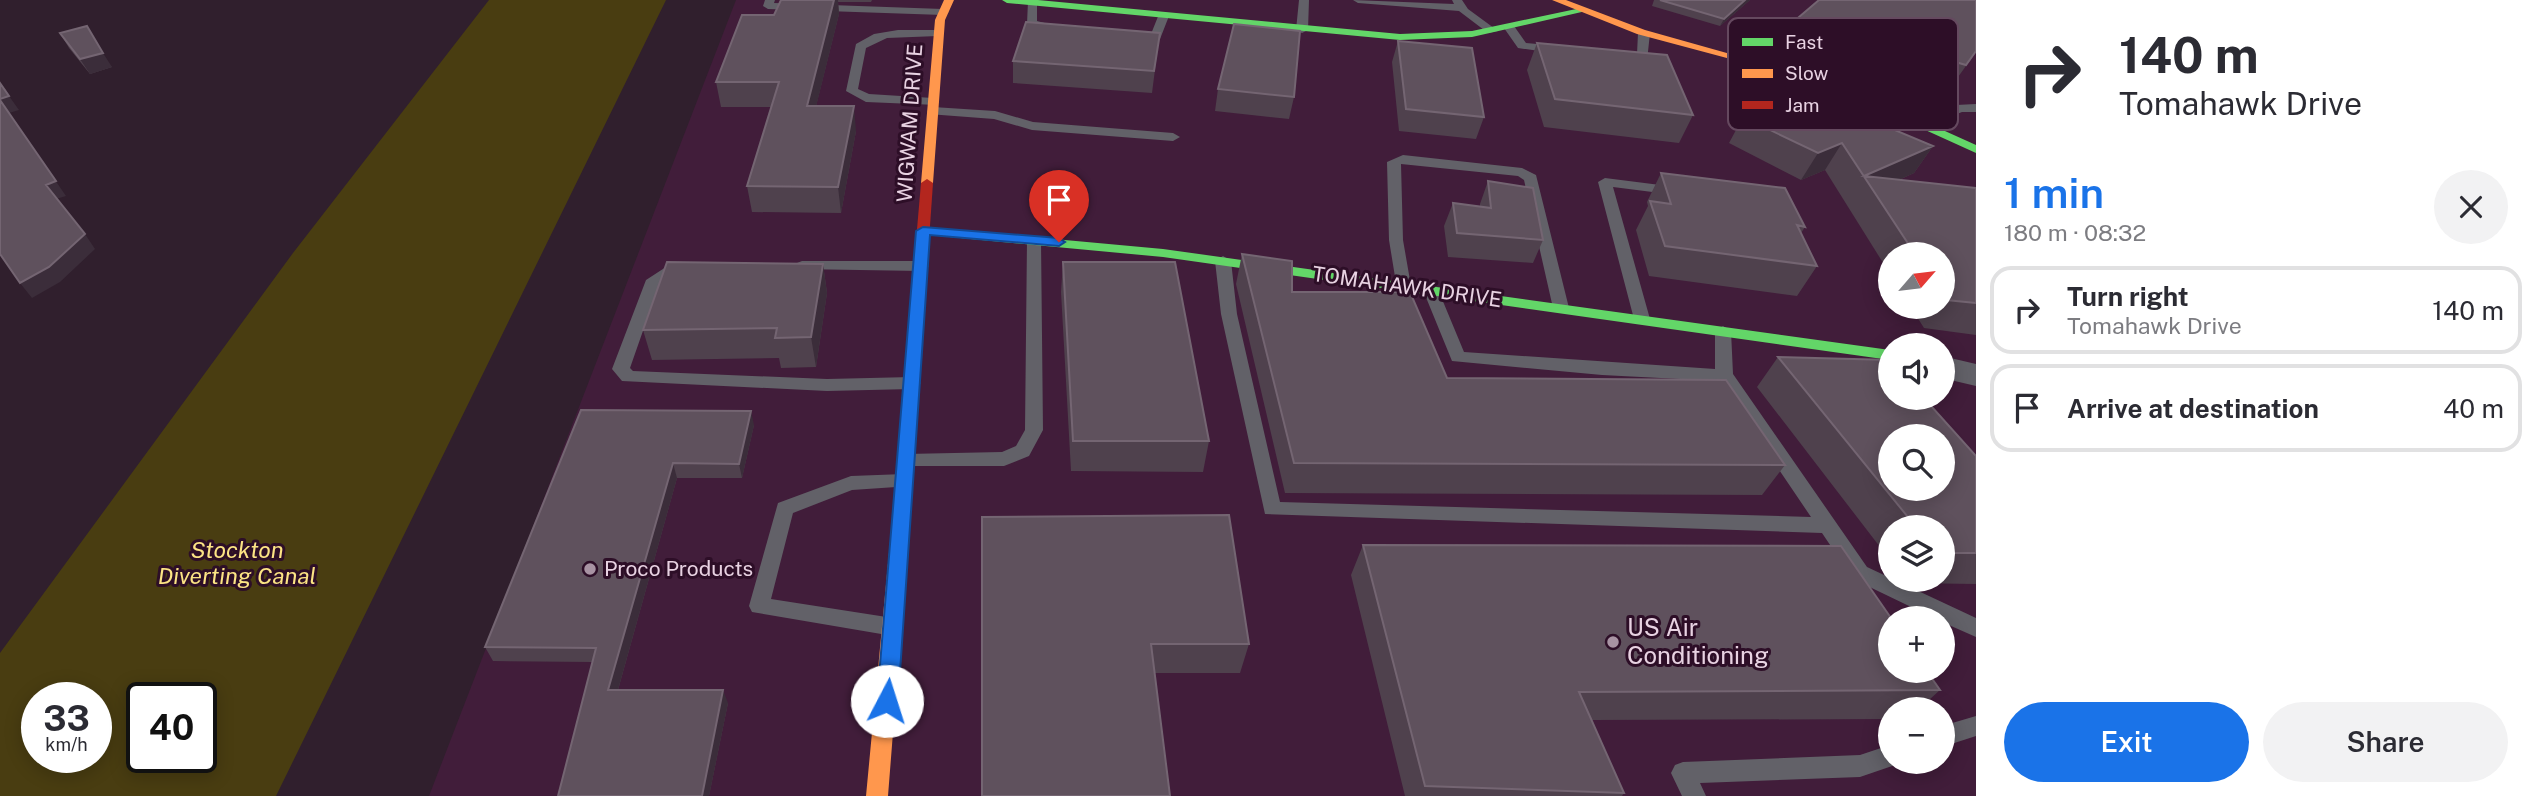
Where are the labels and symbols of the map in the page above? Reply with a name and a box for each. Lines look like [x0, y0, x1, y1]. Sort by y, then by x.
legend [1728, 18, 1958, 130]
text: Fast [1785, 31, 1823, 53]
street label: WIGWAM DRIVE [891, 43, 928, 203]
text: Slow [1785, 62, 1829, 84]
text: Jam [1785, 94, 1819, 116]
pin [1029, 170, 1089, 242]
north arrow [1878, 242, 1955, 318]
street label: TOMAHAWK DRIVE [1311, 261, 1503, 312]
water label: Stockton Diverting Canal [158, 536, 316, 589]
place label: Proco Products [604, 556, 753, 581]
marker: Proco Products [582, 561, 598, 577]
place label: US Air Conditioning [1627, 613, 1769, 669]
marker: US Air Conditioning [1605, 634, 1621, 650]
position arrow [850, 664, 924, 738]
speed limit sign: 40 [126, 682, 217, 773]

